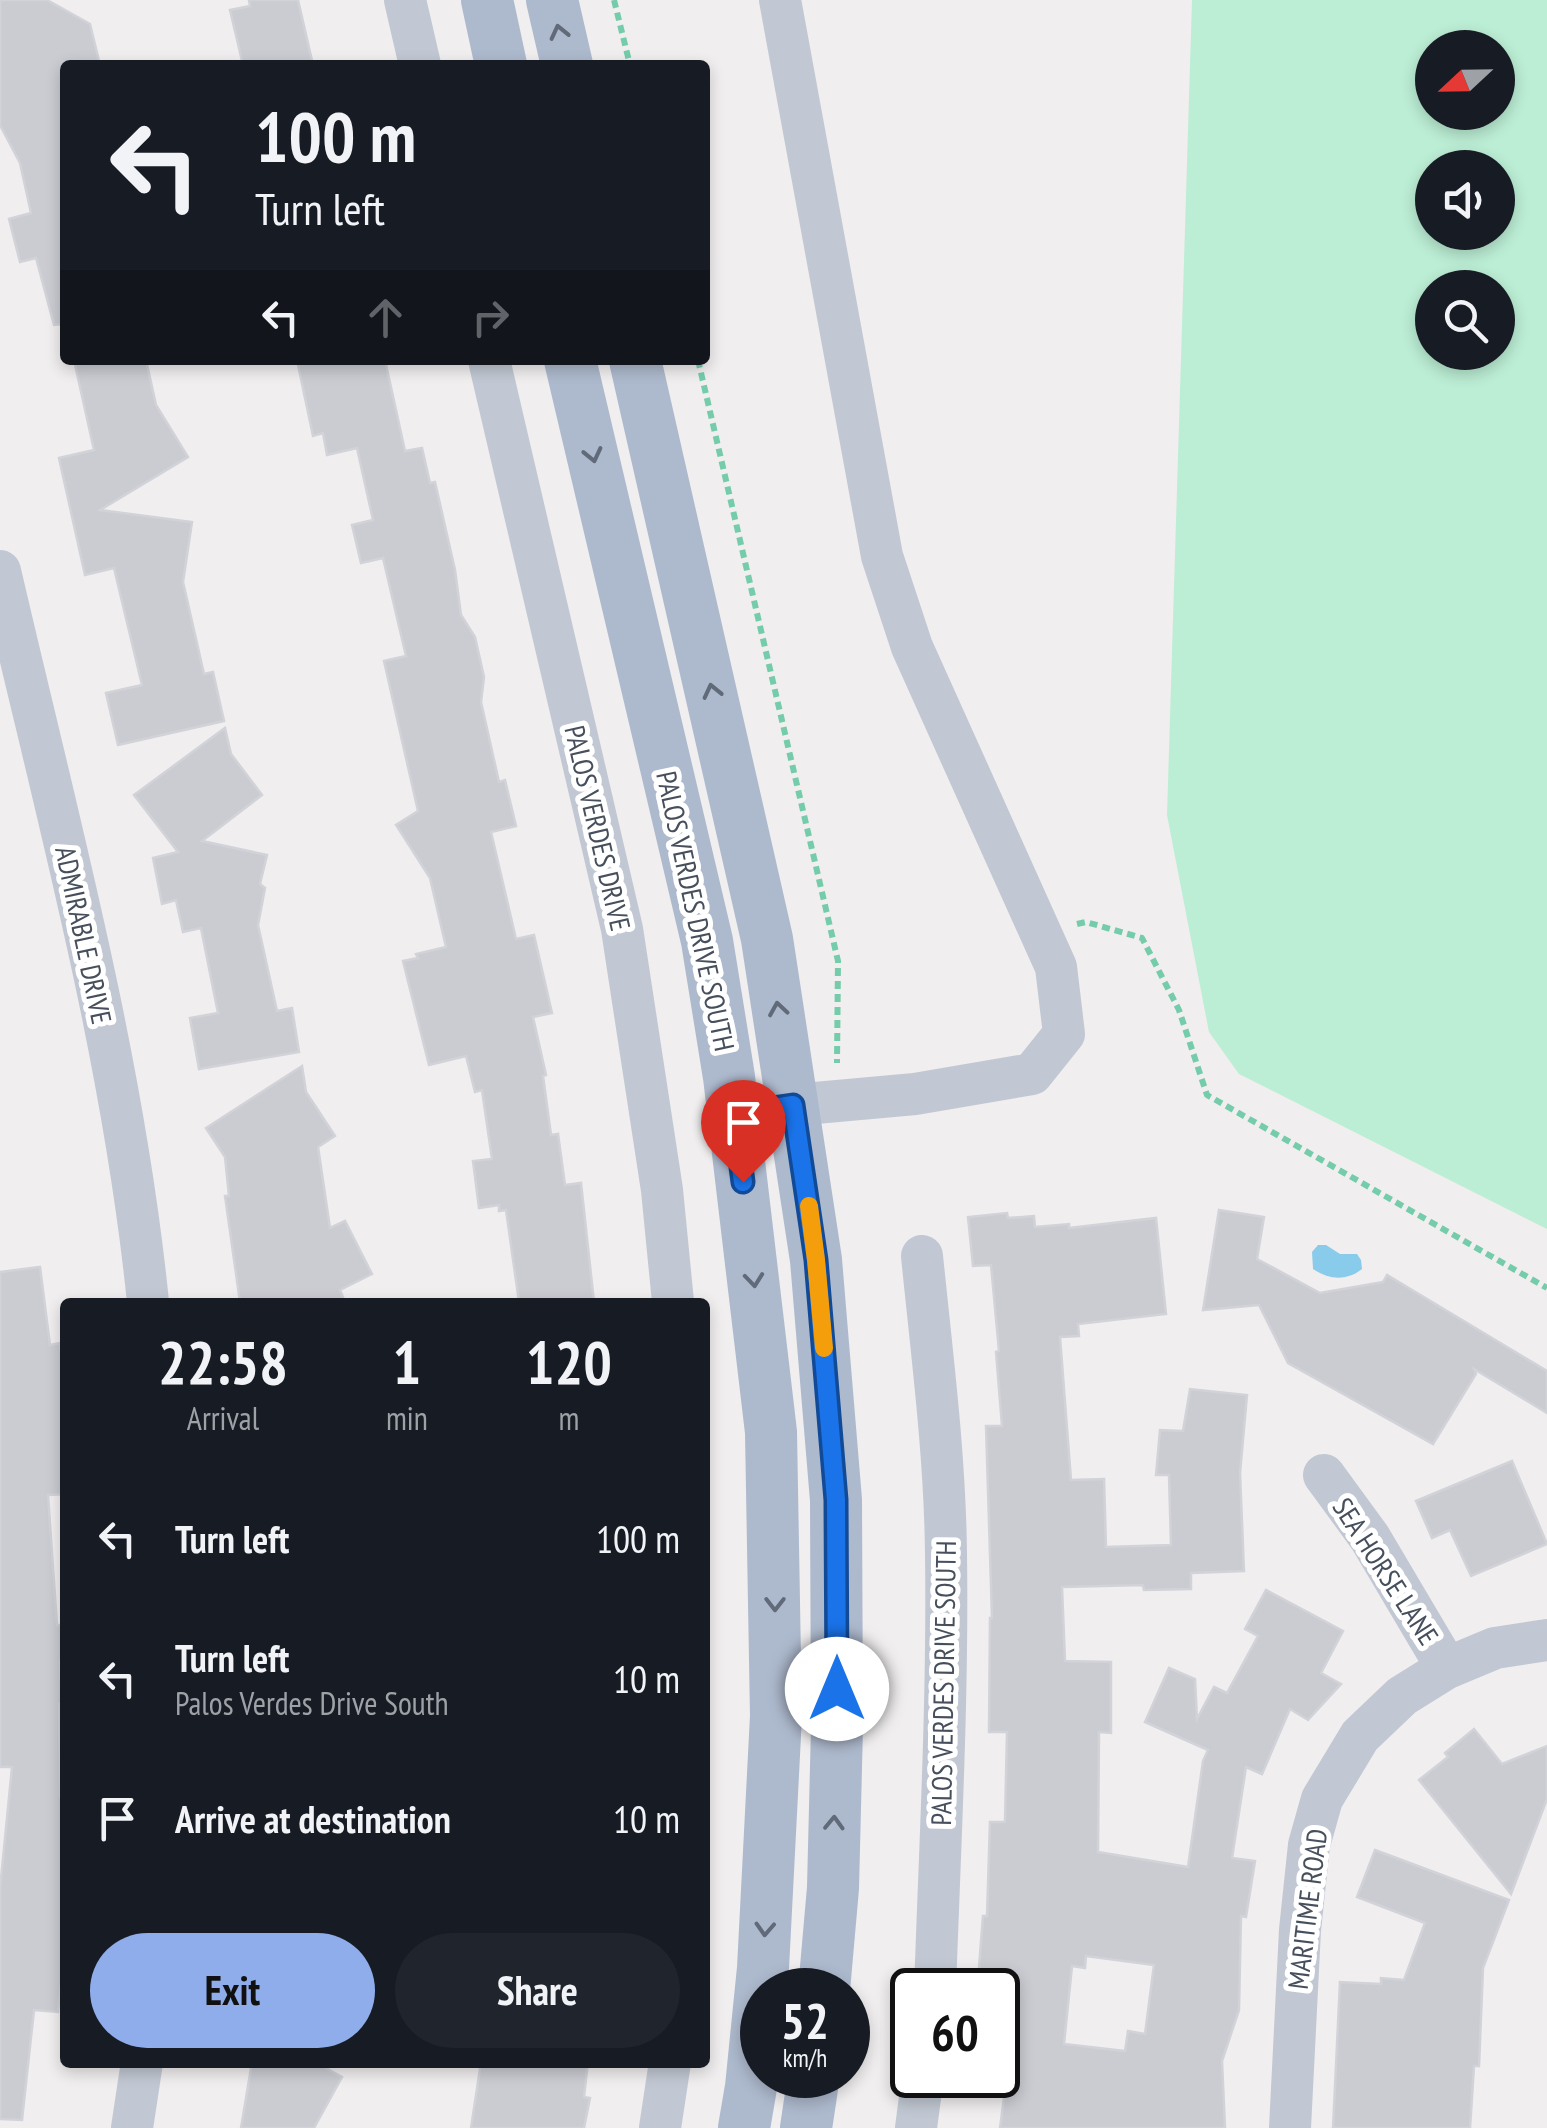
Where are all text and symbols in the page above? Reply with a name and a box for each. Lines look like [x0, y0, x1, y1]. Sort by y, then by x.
one-way arrow [550, 24, 571, 41]
north arrow [1415, 30, 1515, 130]
map controls [1415, 30, 1515, 370]
text: 100 m [255, 91, 416, 181]
icon: left [90, 100, 220, 230]
button: sound [1415, 150, 1515, 250]
text: Turn left [255, 179, 385, 237]
button: search [1415, 270, 1515, 370]
icon: left [253, 290, 308, 345]
icon: ahead [358, 290, 413, 345]
icon: right [463, 290, 518, 345]
one-way arrow [581, 446, 602, 463]
one-way arrow [703, 683, 724, 700]
street label: PALOS VERDES DRIVE [556, 722, 640, 934]
street label: PALOS VERDES DRIVE SOUTH [648, 768, 744, 1054]
street label: ADMIRABLE DRIVE [47, 843, 121, 1027]
one-way arrow [769, 1001, 790, 1017]
pin [701, 1080, 786, 1183]
icon: arrive [716, 1095, 771, 1150]
one-way arrow [743, 1273, 764, 1289]
text: 22:58 [158, 1323, 288, 1401]
text: 1 [393, 1323, 421, 1401]
text: 120 [526, 1323, 612, 1401]
text: Arrival [187, 1397, 259, 1439]
text: min [386, 1397, 428, 1439]
text: m [558, 1397, 579, 1439]
street label: SEA HORSE LANE [1325, 1490, 1447, 1652]
icon: left [90, 1511, 145, 1566]
text: Turn left [175, 1514, 289, 1563]
text: 100 m [596, 1514, 680, 1563]
street label: PALOS VERDES DRIVE SOUTH [922, 1540, 964, 1826]
one-way arrow [764, 1598, 786, 1613]
text: Turn left [175, 1633, 289, 1682]
position arrow [785, 1637, 889, 1741]
icon: left [90, 1651, 145, 1706]
text: 10 m [613, 1654, 680, 1703]
text: Palos Verdes Drive South [175, 1682, 449, 1724]
icon: arrive [90, 1791, 145, 1846]
text: Arrive at destination [175, 1794, 451, 1843]
text: 10 m [613, 1794, 680, 1843]
one-way arrow [824, 1814, 845, 1830]
street label: MARITIME ROAD [1279, 1827, 1335, 1991]
one-way arrow [755, 1922, 776, 1938]
button: Exit [90, 1933, 375, 2048]
button: Share [395, 1933, 680, 2048]
speed limit sign: 60 [890, 1968, 1020, 2098]
text: 52 [781, 1988, 829, 2053]
text: km/h [783, 2042, 827, 2074]

